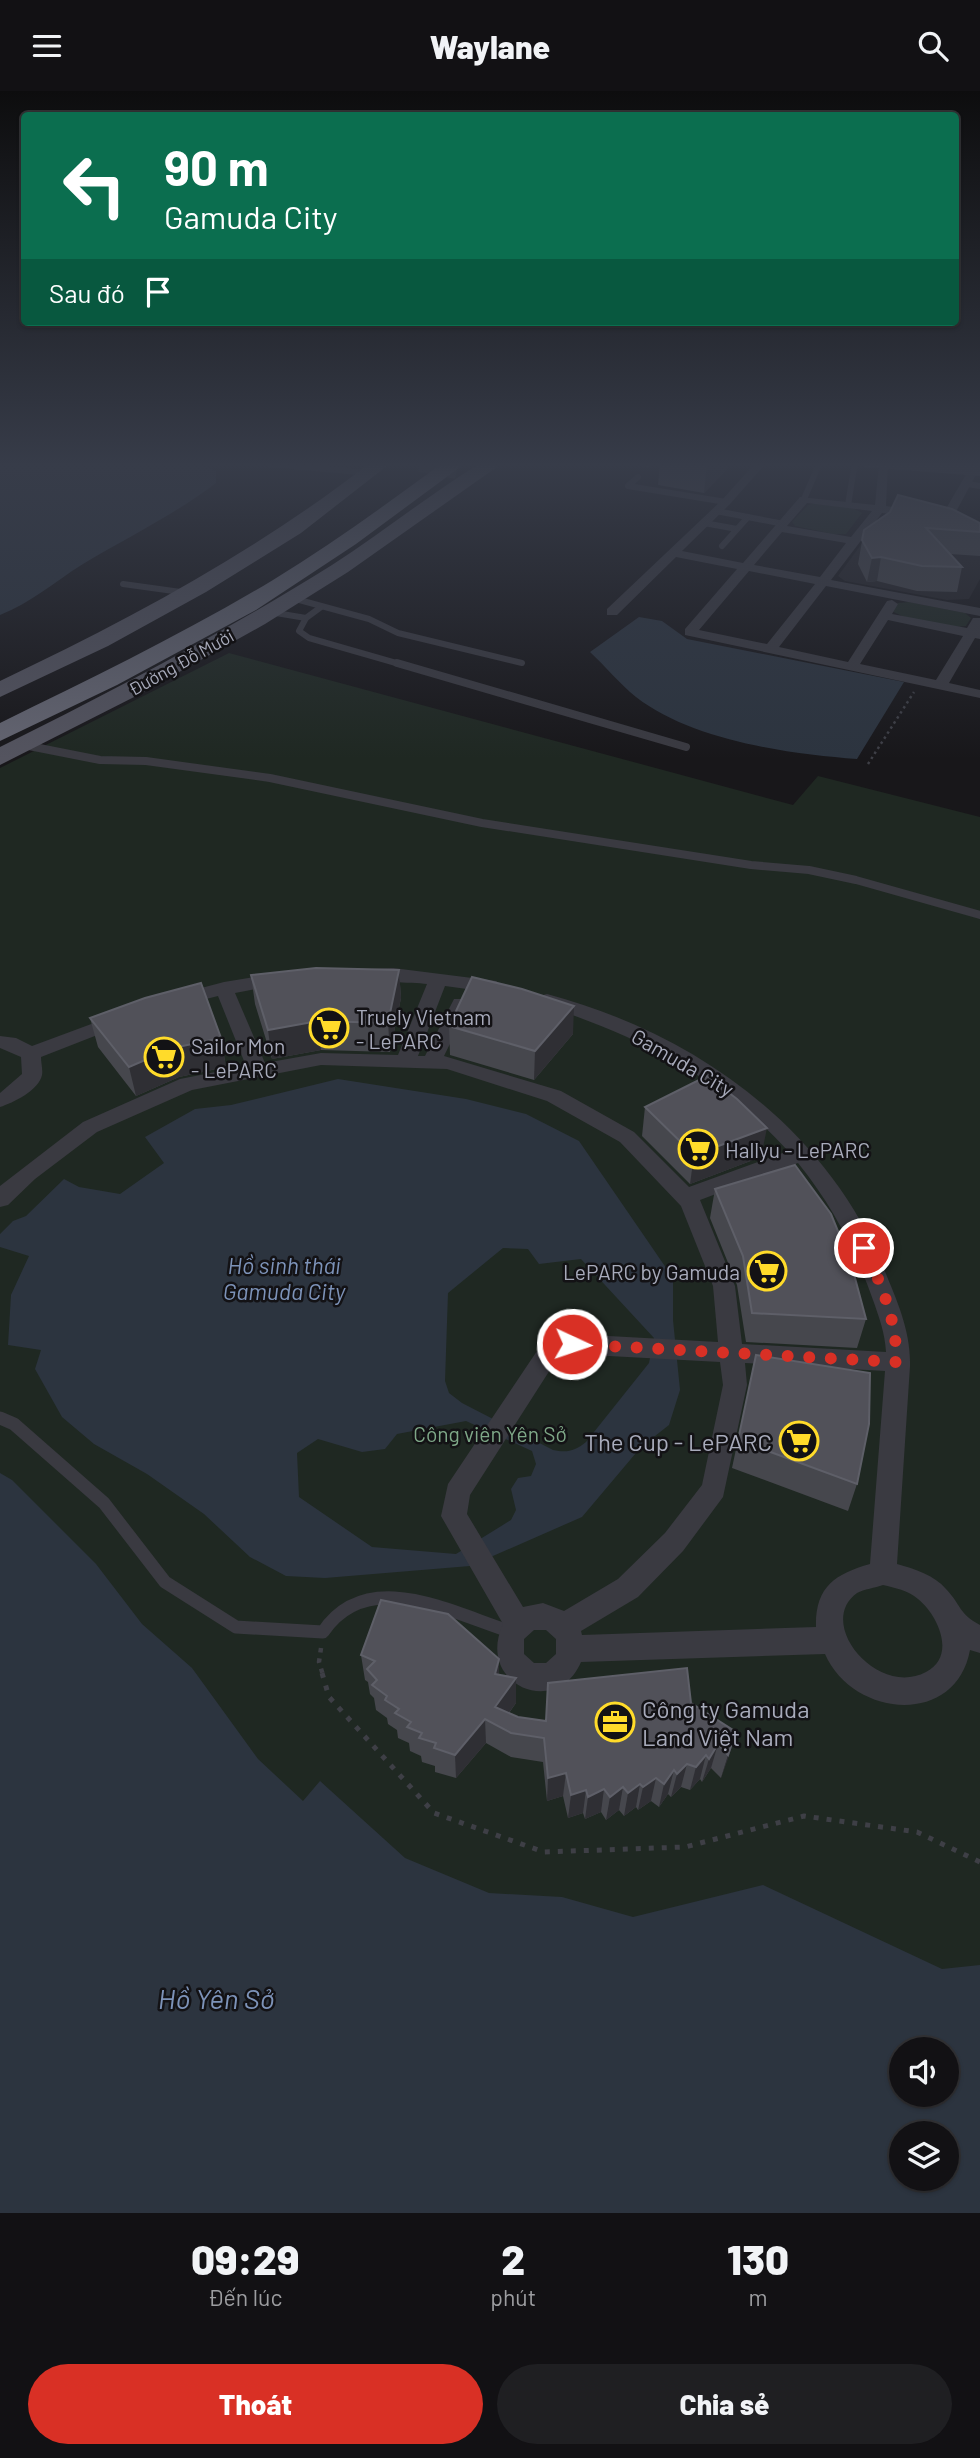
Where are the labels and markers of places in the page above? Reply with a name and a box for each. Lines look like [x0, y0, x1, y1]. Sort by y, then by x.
place label: Truely Vietnam - LePARC [356, 1004, 491, 1053]
supermarket icon: Truely Vietnam - LePARC [308, 1007, 350, 1049]
place label: Sailor Mon - LePARC [191, 1033, 285, 1082]
supermarket icon: Sailor Mon - LePARC [143, 1036, 185, 1078]
supermarket icon: Hallyu - LePARC [677, 1128, 719, 1170]
place label: Hallyu - LePARC [725, 1137, 870, 1162]
pin [834, 1218, 894, 1278]
supermarket icon: LePARC by Gamuda [746, 1250, 788, 1292]
place label: LePARC by Gamuda [563, 1259, 740, 1284]
supermarket icon: The Cup - LePARC [778, 1420, 820, 1462]
place label: The Cup - LePARC [584, 1427, 772, 1456]
place label: Công ty Gamuda Land Việt Nam [642, 1694, 809, 1751]
office icon: Công ty Gamuda Land Việt Nam [594, 1701, 636, 1743]

